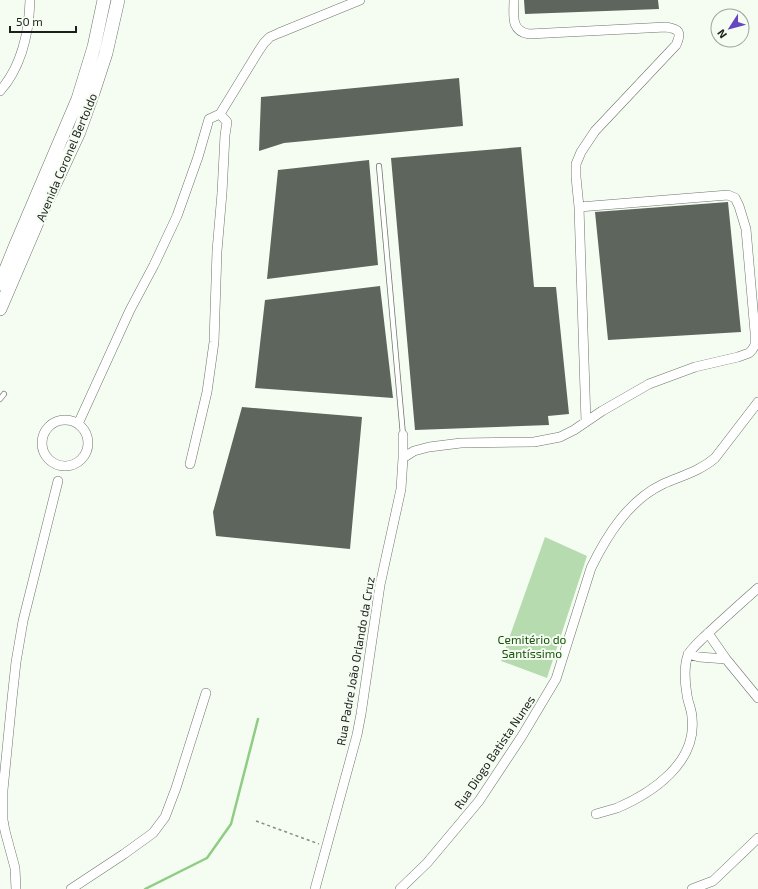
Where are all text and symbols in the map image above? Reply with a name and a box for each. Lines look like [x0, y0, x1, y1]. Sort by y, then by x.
scale bar [10, 8, 76, 34]
north arrow [710, 8, 750, 48]
text: 50 m [16, 14, 43, 28]
text: N [714, 27, 729, 41]
street label: Avenida Coronel Bertoldo [33, 91, 99, 223]
street label: Rua Padre João Orlando da Cruz [333, 575, 377, 747]
park label: Cemitério do Santíssimo [498, 632, 567, 660]
street label: Rua Diogo Batista Nunes [451, 693, 537, 811]

